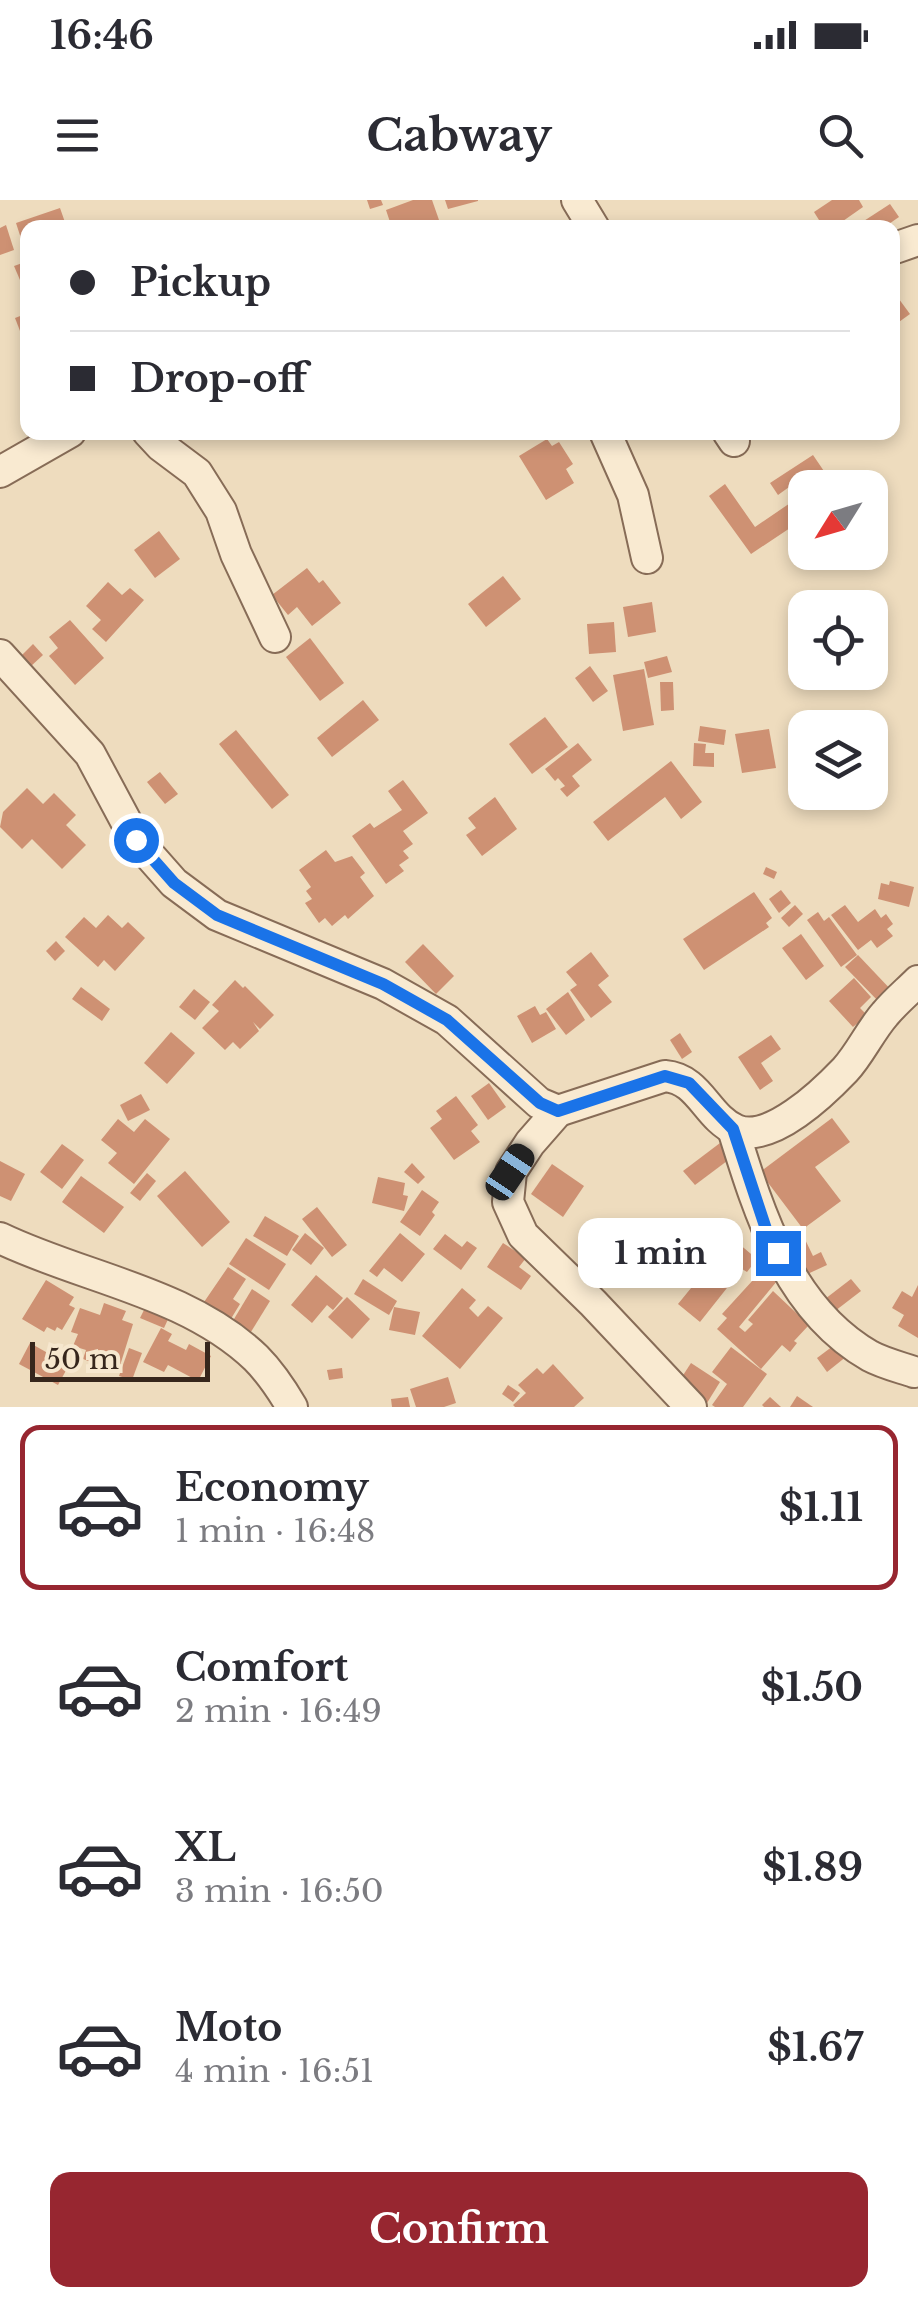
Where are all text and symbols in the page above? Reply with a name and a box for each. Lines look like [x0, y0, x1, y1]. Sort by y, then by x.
text: 16:46 [50, 12, 154, 59]
text: Cabway [366, 107, 552, 163]
icon: menu [50, 108, 105, 163]
icon: search [813, 108, 868, 163]
text: Pickup [130, 259, 271, 306]
text: Drop-off [130, 355, 307, 402]
north arrow [788, 470, 888, 570]
map controls [788, 470, 888, 810]
button: locate [788, 590, 888, 690]
button: layers [788, 710, 888, 810]
route start [114, 818, 159, 863]
car [481, 1139, 539, 1205]
callout: 1 min [578, 1218, 743, 1288]
route end [756, 1231, 801, 1276]
text: 1 min [614, 1233, 707, 1273]
scale bar [30, 1337, 210, 1382]
text: 50 m [45, 1342, 119, 1377]
icon: car [55, 1463, 145, 1553]
text: Economy [175, 1464, 369, 1511]
text: $1.11 [779, 1484, 863, 1531]
text: 1 min · 16:48 [175, 1511, 375, 1551]
icon: car [55, 1643, 145, 1733]
text: Comfort [175, 1644, 348, 1691]
text: $1.50 [761, 1664, 863, 1711]
text: 2 min · 16:49 [175, 1691, 382, 1731]
icon: car [55, 1823, 145, 1913]
text: XL [175, 1824, 236, 1871]
text: $1.89 [762, 1844, 863, 1891]
text: 3 min · 16:50 [175, 1871, 384, 1911]
icon: car [55, 2003, 145, 2093]
text: Moto [175, 2004, 282, 2051]
text: $1.67 [767, 2024, 863, 2071]
text: 4 min · 16:51 [175, 2051, 374, 2091]
button: Confirm [50, 2172, 868, 2287]

